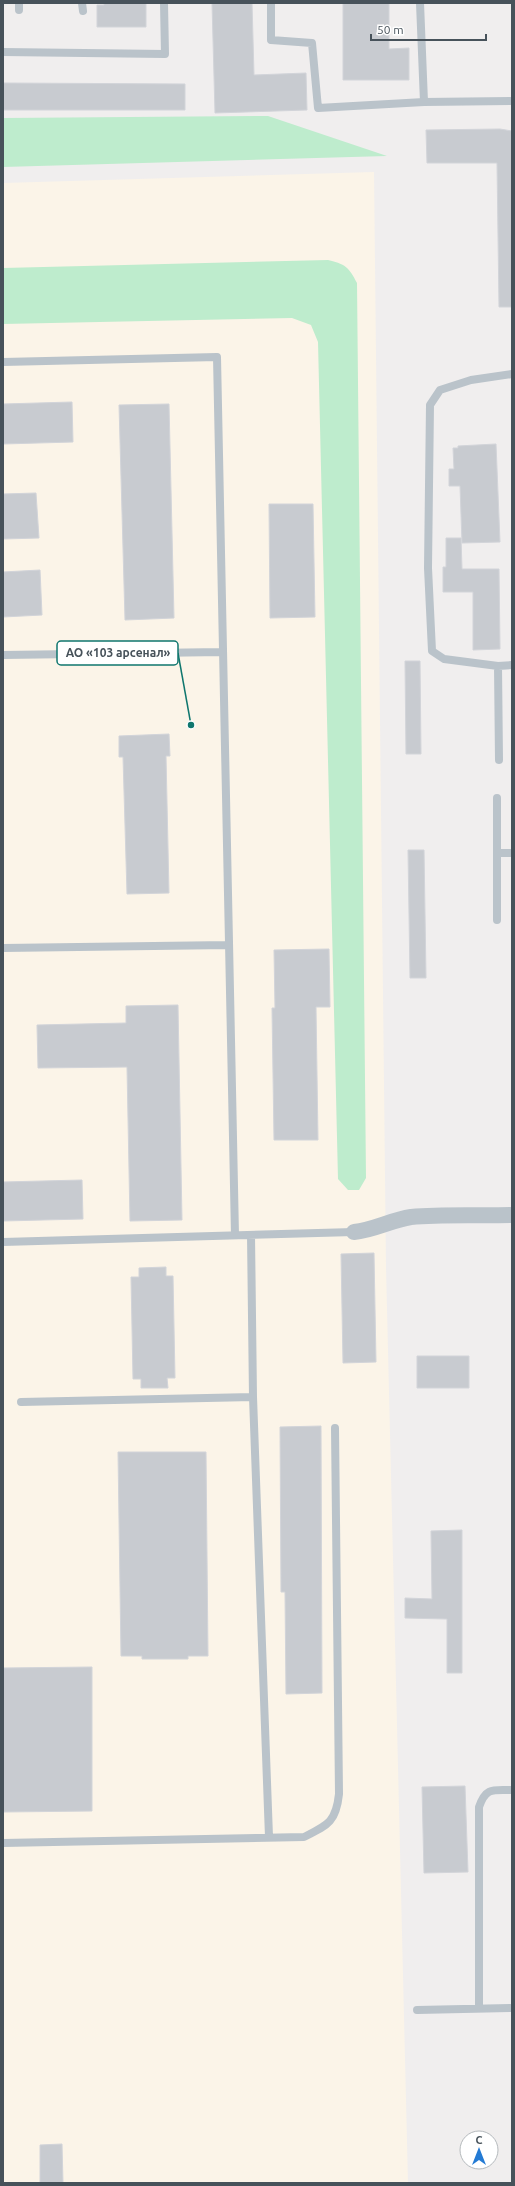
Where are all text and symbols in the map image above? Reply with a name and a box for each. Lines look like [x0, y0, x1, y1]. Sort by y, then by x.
scale bar [371, 16, 486, 42]
text: 50 m [377, 23, 404, 36]
callout: АО «103 арсенал» [57, 641, 178, 665]
text: АО «103 арсенал» [66, 646, 171, 659]
north arrow [459, 2130, 499, 2170]
text: С [475, 2134, 483, 2146]

